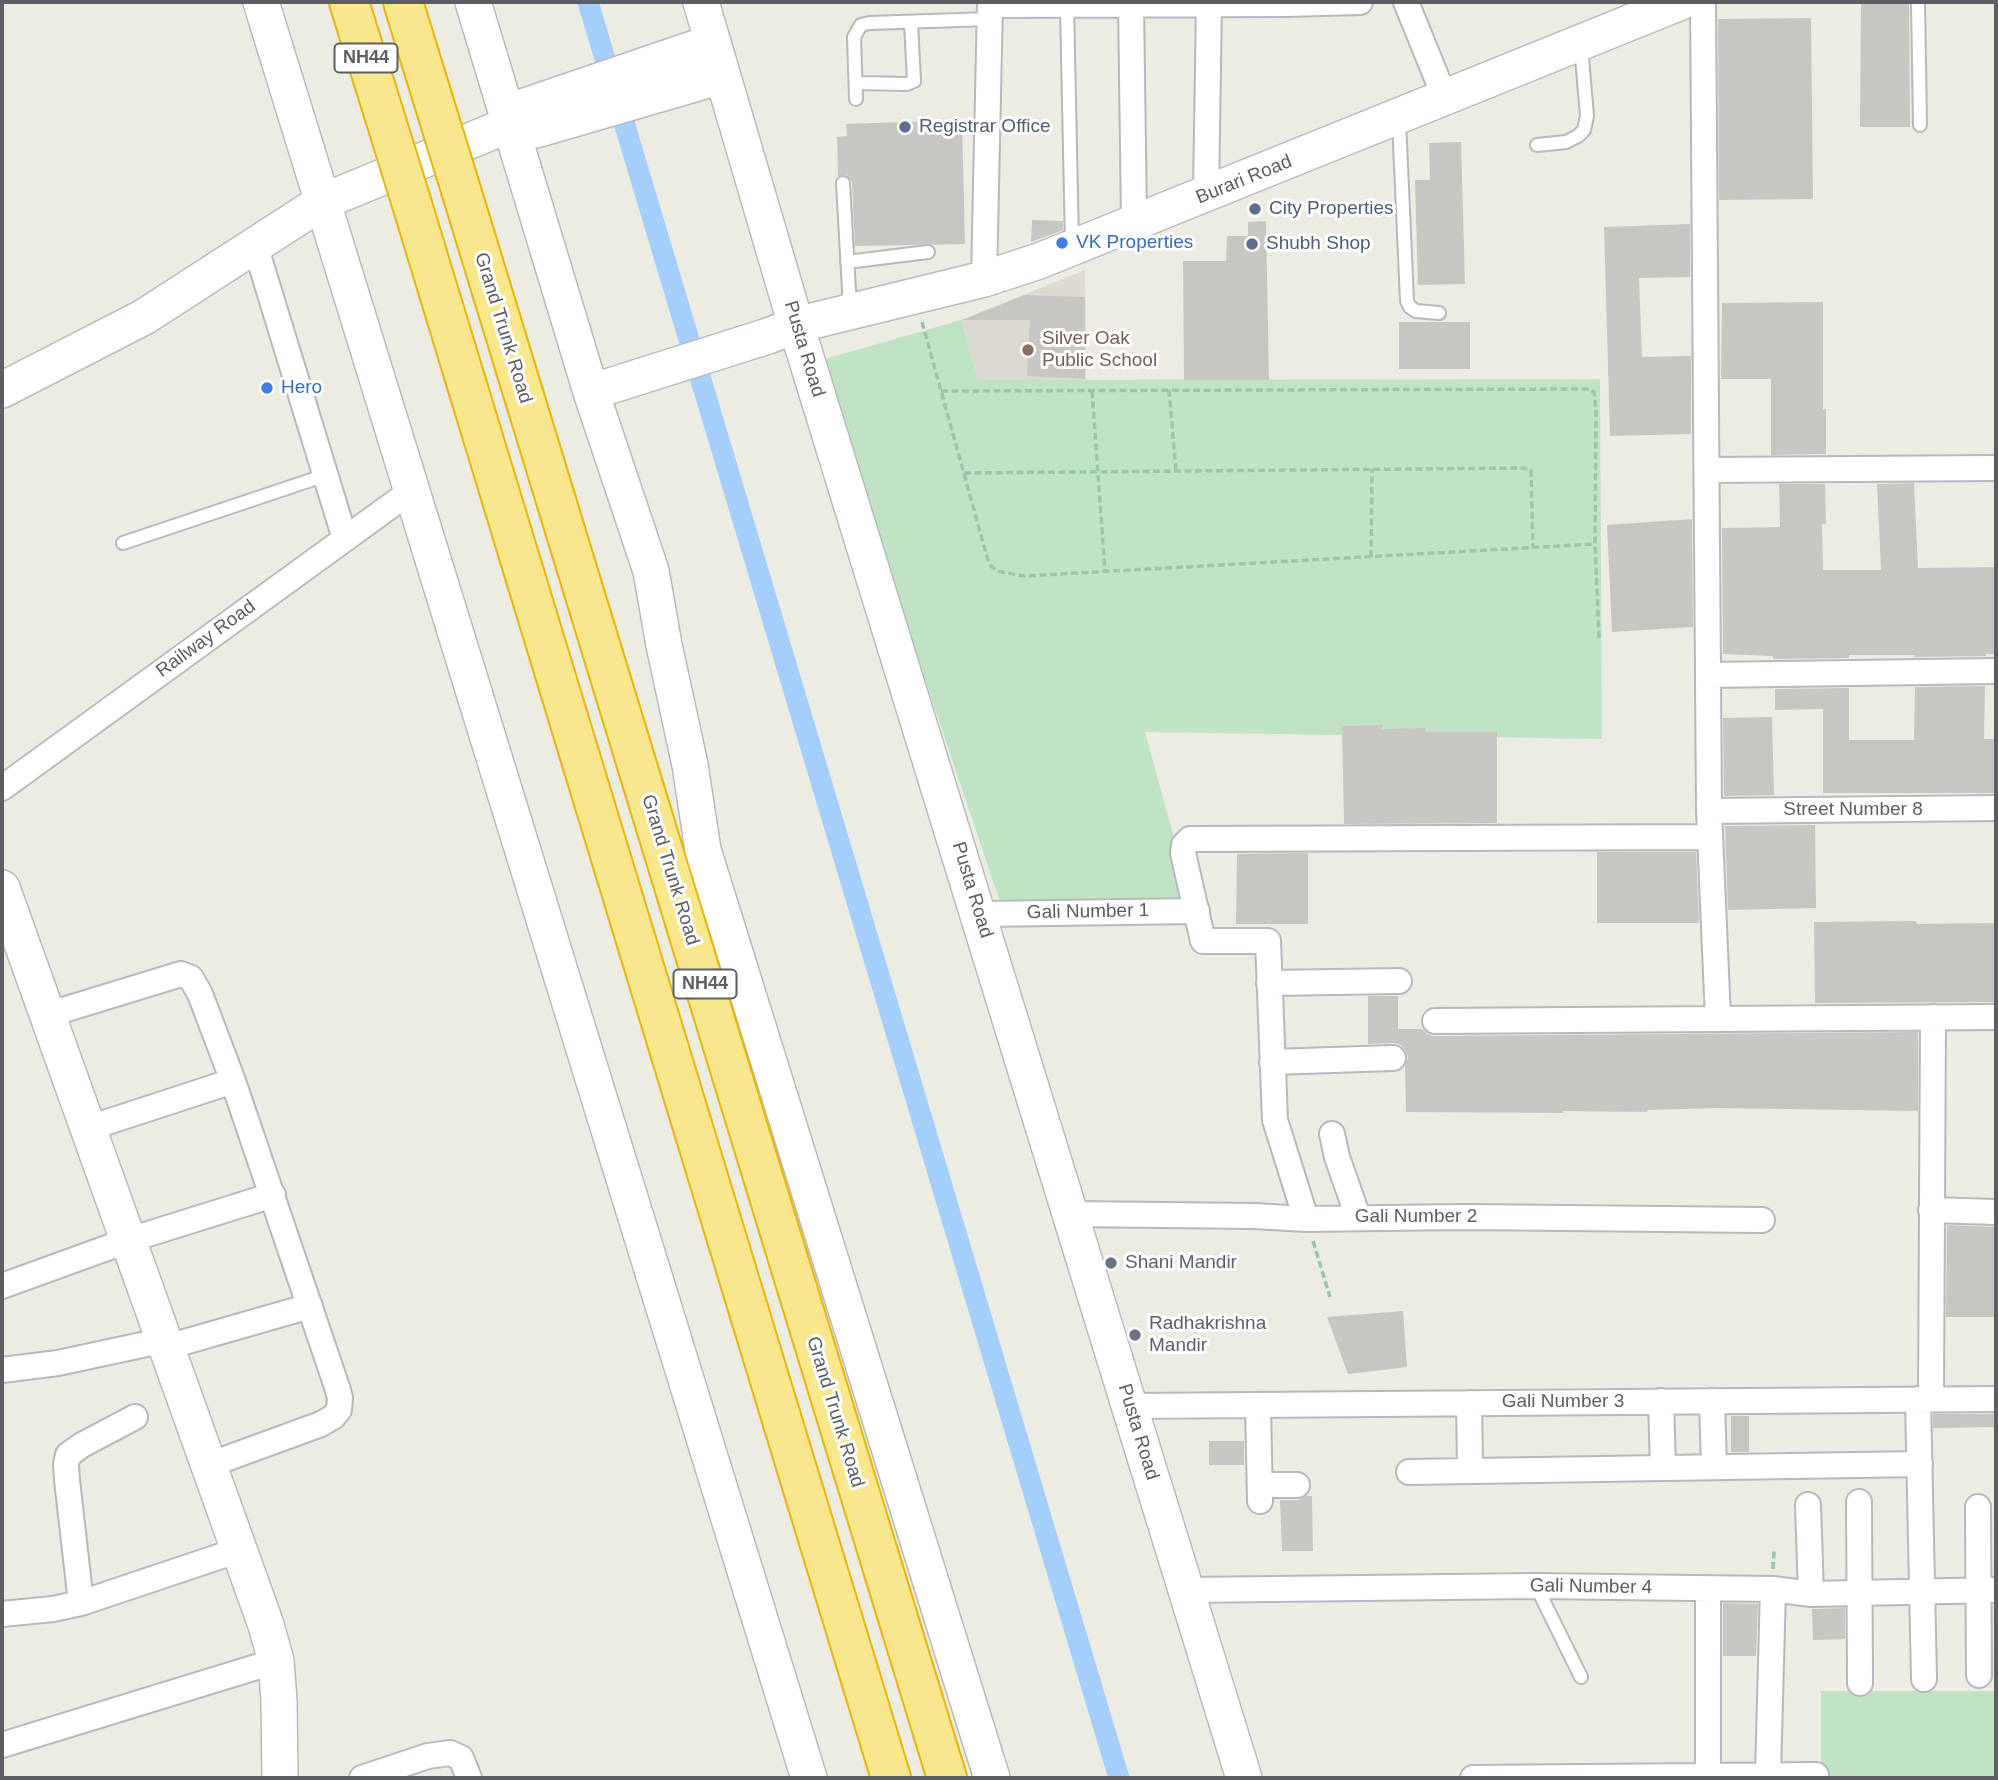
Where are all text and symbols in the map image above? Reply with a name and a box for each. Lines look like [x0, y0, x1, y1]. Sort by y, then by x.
road number: NH44 [334, 44, 398, 72]
place label: Registrar Office [919, 116, 1051, 138]
marker: Registrar Office [897, 119, 913, 135]
street label: Burari Road [1193, 150, 1295, 210]
place label: City Properties [1269, 198, 1394, 220]
marker: City Properties [1247, 201, 1263, 217]
place label: VK Properties [1076, 232, 1193, 254]
place label: Shubh Shop [1266, 233, 1371, 255]
marker: VK Properties [1054, 235, 1070, 251]
marker: Shubh Shop [1244, 236, 1260, 252]
street label: Grand Trunk Road [469, 250, 537, 406]
street label: Pusta Road [779, 298, 829, 400]
place label: Silver Oak Public School [1042, 328, 1157, 372]
marker: Silver Oak Public School [1020, 342, 1036, 358]
place label: Hero [281, 377, 322, 399]
marker: Hero [259, 380, 275, 396]
street label: Railway Road [152, 595, 260, 683]
street label: Grand Trunk Road [636, 792, 704, 948]
street label: Street Number 8 [1783, 799, 1923, 821]
street label: Pusta Road [947, 839, 997, 941]
street label: Gali Number 1 [1027, 900, 1149, 924]
road number: NH44 [674, 970, 736, 999]
street label: Gali Number 2 [1355, 1206, 1477, 1228]
place label: Shani Mandir [1125, 1252, 1237, 1274]
marker: Shani Mandir [1103, 1255, 1119, 1271]
place label: Radhakrishna Mandir [1149, 1313, 1266, 1357]
marker: Radhakrishna Mandir [1127, 1327, 1143, 1343]
street label: Grand Trunk Road [801, 1334, 869, 1490]
street label: Pusta Road [1113, 1381, 1163, 1483]
street label: Gali Number 3 [1502, 1391, 1624, 1413]
street label: Gali Number 4 [1530, 1575, 1652, 1599]

